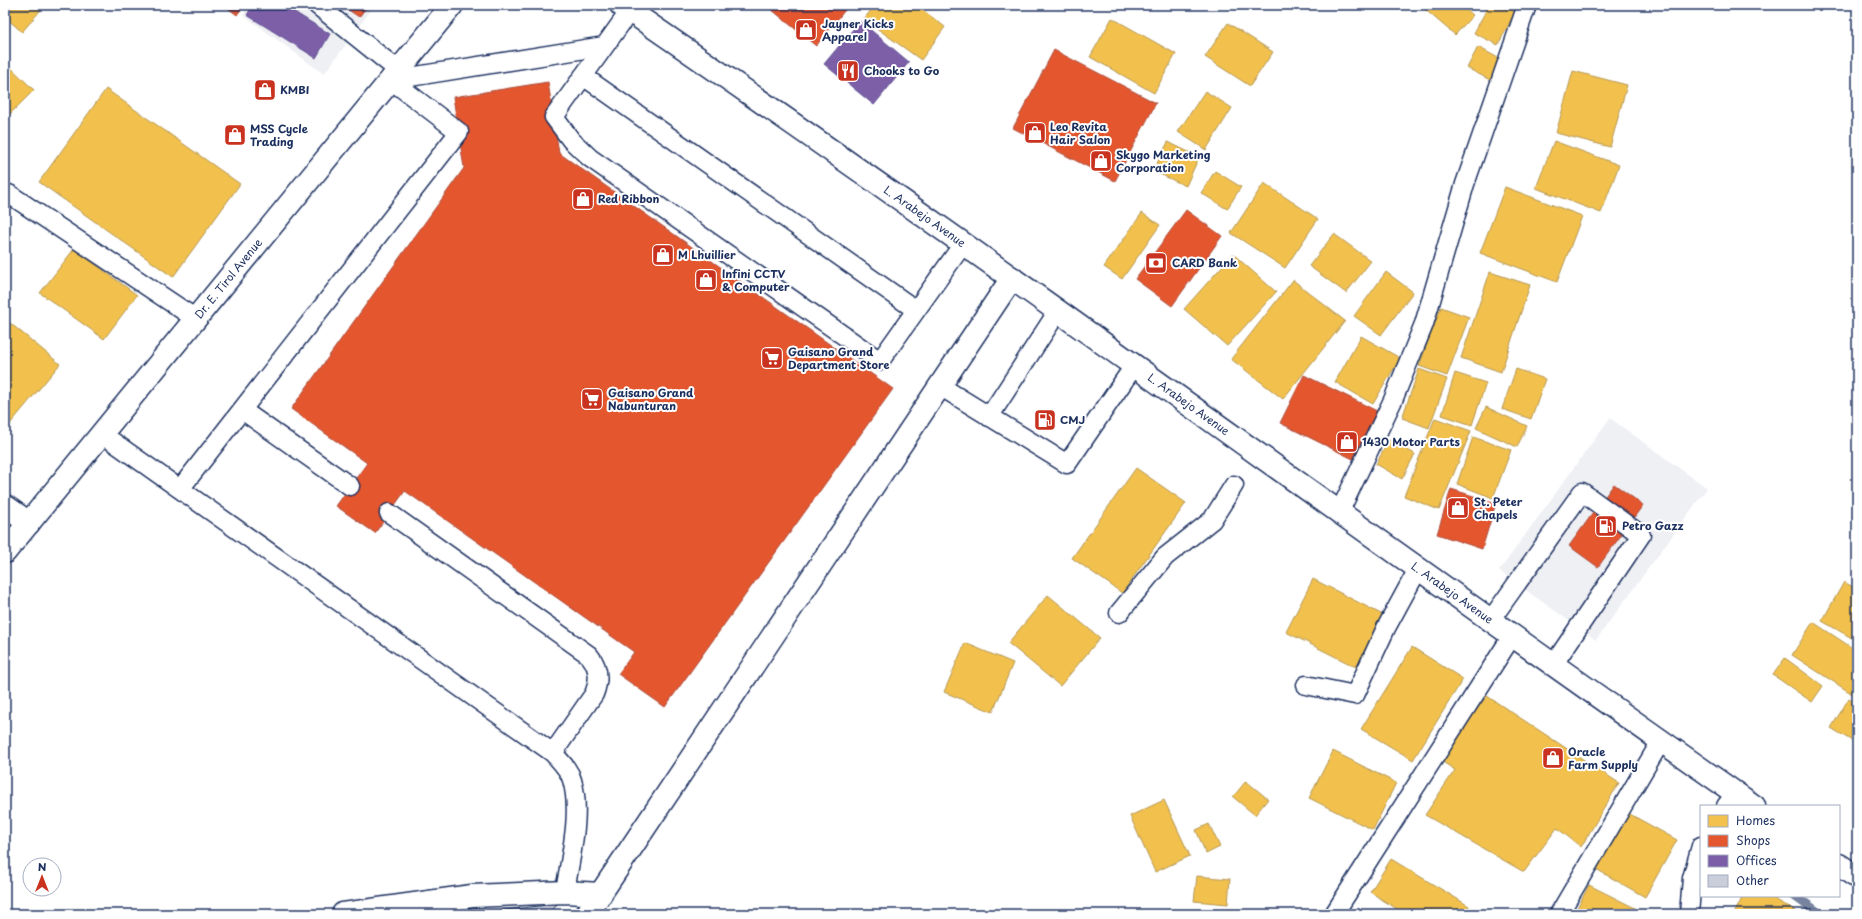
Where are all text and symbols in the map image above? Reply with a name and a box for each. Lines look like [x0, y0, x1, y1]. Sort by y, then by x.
place label: Jayner Kicks Apparel [822, 15, 894, 45]
shop icon: Jayner Kicks Apparel [793, 17, 819, 43]
restaurant icon: Chooks to Go [835, 58, 861, 84]
place label: Chooks to Go [864, 62, 940, 79]
shop icon: KMBI [252, 77, 278, 103]
place label: KMBI [280, 81, 309, 98]
place label: Leo Revita Hair Salon [1050, 118, 1111, 148]
place label: MSS Cycle Trading [250, 120, 309, 150]
shop icon: Leo Revita Hair Salon [1022, 120, 1048, 146]
shop icon: MSS Cycle Trading [222, 122, 248, 148]
place label: Skygo Marketing Corporation [1116, 146, 1211, 176]
shop icon: Skygo Marketing Corporation [1088, 148, 1114, 174]
street label: L. Arabejo Avenue [880, 181, 969, 251]
shop icon: Red Ribbon [570, 186, 596, 212]
place label: Red Ribbon [598, 190, 660, 207]
street label: Dr. E. Tirol Avenue [190, 235, 266, 322]
shop icon: M Lhuillier [650, 242, 676, 268]
place label: M Lhuillier [678, 246, 736, 263]
bank icon: CARD Bank [1143, 250, 1169, 276]
place label: CARD Bank [1172, 254, 1238, 271]
place label: Infini CCTV & Computer [722, 265, 790, 295]
shop icon: Infini CCTV & Computer [693, 267, 719, 293]
place label: Gaisano Grand Department Store [788, 343, 890, 373]
supermarket icon: Gaisano Grand Department Store [759, 345, 785, 371]
street label: L. Arabejo Avenue [1144, 369, 1233, 439]
place label: Gaisano Grand Nabunturan [608, 384, 694, 414]
supermarket icon: Gaisano Grand Nabunturan [579, 386, 605, 412]
fuel station icon: CMJ [1032, 407, 1058, 433]
place label: CMJ [1060, 411, 1085, 428]
shop icon: 1430 Motor Parts [1334, 429, 1360, 455]
place label: 1430 Motor Parts [1362, 433, 1461, 450]
place label: St. Peter Chapels [1474, 493, 1523, 523]
shop icon: St. Peter Chapels [1445, 495, 1471, 521]
fuel station icon: Petro Gazz [1593, 513, 1619, 539]
place label: Petro Gazz [1622, 517, 1684, 534]
street label: L. Arabejo Avenue [1408, 557, 1497, 628]
place label: Oracle Farm Supply [1568, 743, 1638, 773]
shop icon: Oracle Farm Supply [1540, 745, 1566, 771]
legend [1700, 805, 1840, 897]
text: Homes [1736, 811, 1775, 829]
text: Shops [1736, 831, 1771, 849]
text: Offices [1736, 851, 1777, 869]
north arrow [22, 857, 62, 897]
text: N [38, 858, 47, 875]
text: Other [1736, 871, 1769, 889]

